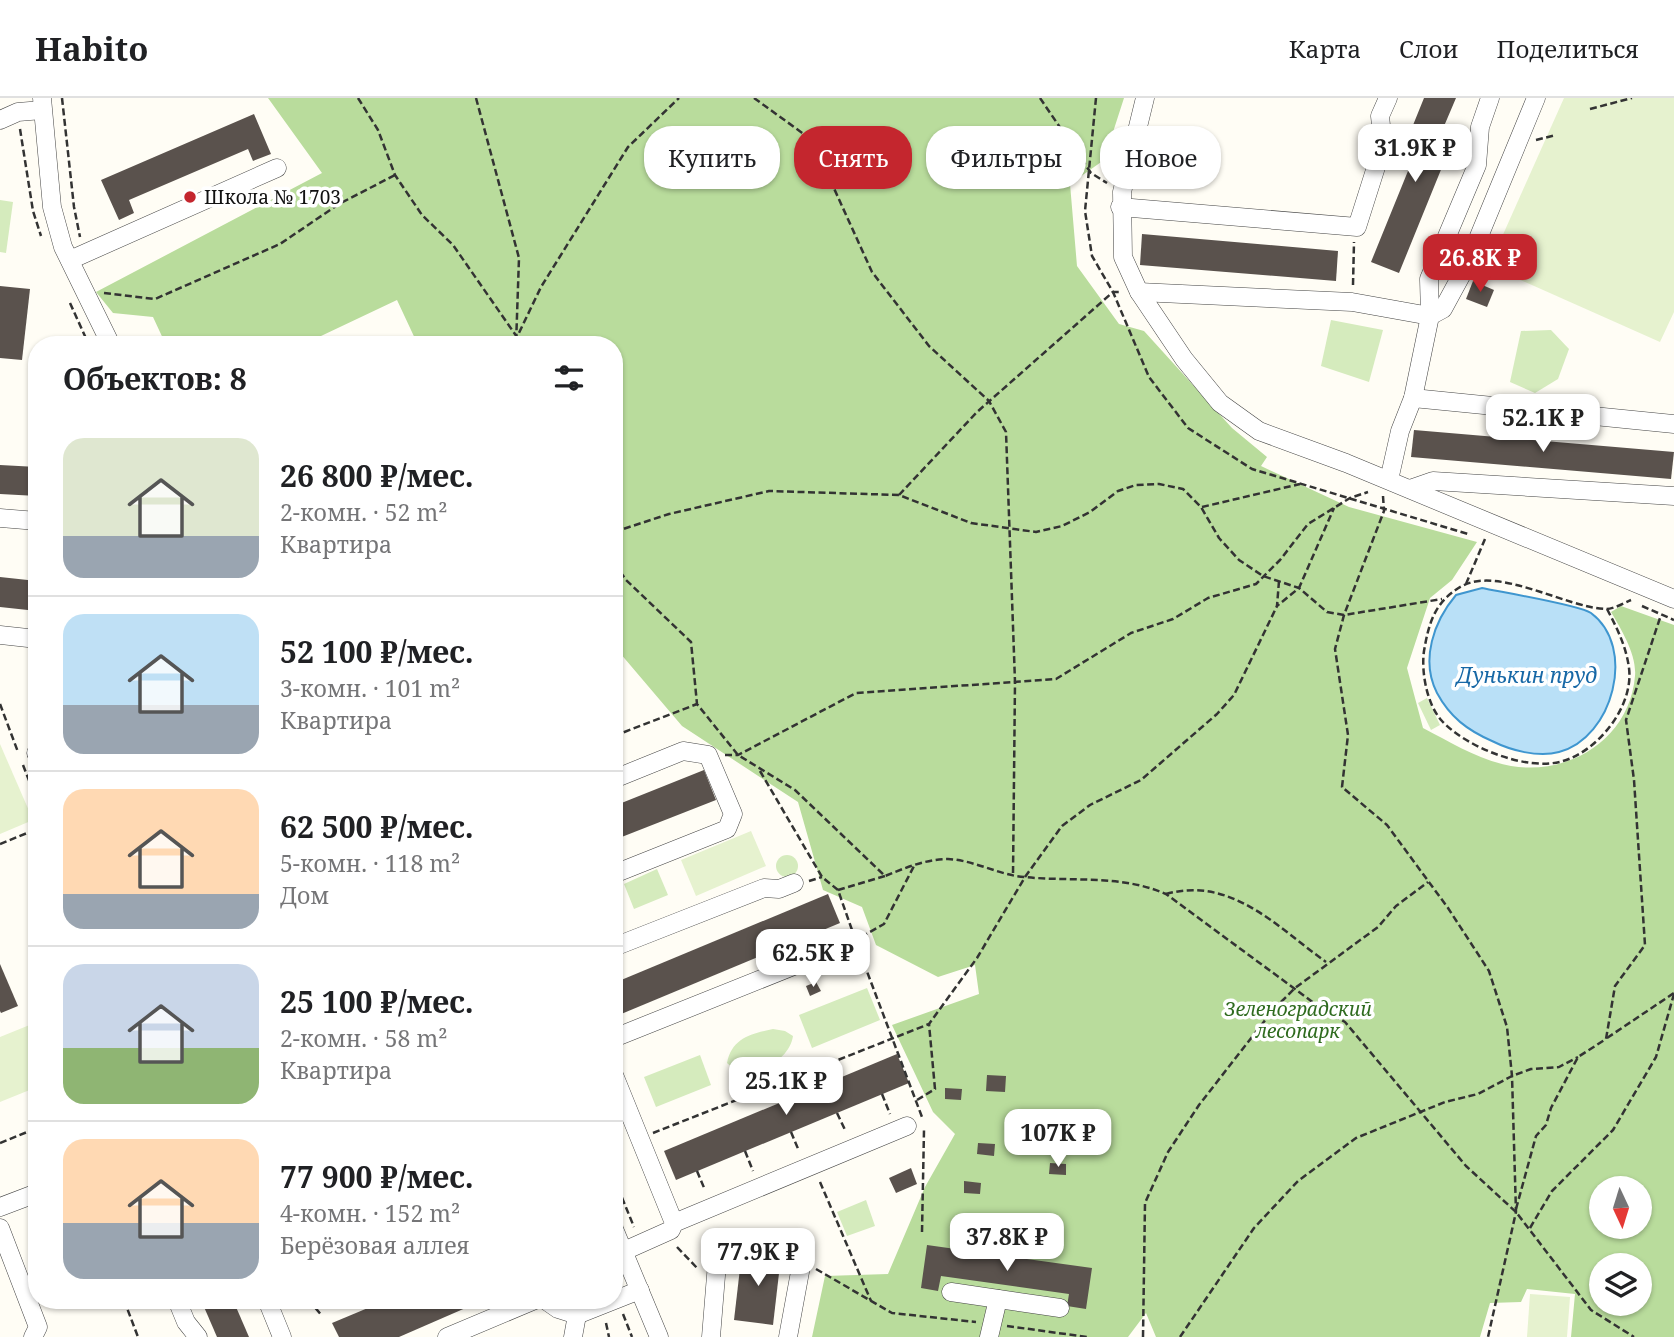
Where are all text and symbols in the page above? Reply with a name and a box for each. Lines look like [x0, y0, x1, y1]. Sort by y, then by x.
text: Habito [35, 26, 149, 71]
text: Карта [1289, 32, 1361, 65]
text: Слои [1399, 32, 1459, 65]
text: Поделиться [1497, 32, 1639, 65]
pin: 31.9K ₽ [1350, 125, 1480, 184]
chip: Купить [644, 126, 780, 189]
chip: Снять [794, 126, 912, 189]
chip: Фильтры [926, 126, 1086, 189]
chip: Новое [1100, 126, 1221, 189]
text: 31.9K ₽ [1374, 131, 1456, 163]
place label: Школа № 1703 [204, 184, 341, 210]
marker: Школа № 1703 [182, 189, 198, 205]
pin: 26.8K ₽ [1415, 234, 1545, 294]
text: 26.8K ₽ [1439, 241, 1521, 273]
text: Объектов: 8 [63, 358, 247, 399]
icon: filters [550, 359, 588, 397]
pin: 52.1K ₽ [1478, 394, 1608, 454]
text: 52.1K ₽ [1502, 401, 1584, 433]
text: 26 800 ₽/мес. [280, 455, 474, 496]
icon: home [119, 466, 203, 550]
text: 2-комн. · 52 m² [280, 496, 447, 528]
text: Квартира [280, 528, 392, 560]
text: 52 100 ₽/мес. [280, 631, 474, 672]
icon: home [119, 642, 203, 726]
water label: Дунькин пруд [1455, 661, 1597, 689]
text: 3-комн. · 101 m² [280, 672, 460, 704]
text: Квартира [280, 704, 392, 736]
text: 62 500 ₽/мес. [280, 806, 474, 847]
icon: home [119, 817, 203, 901]
text: 5-комн. · 118 m² [280, 847, 460, 879]
text: Дом [280, 879, 329, 911]
pin: 62.5K ₽ [748, 930, 878, 989]
text: 62.5K ₽ [772, 936, 854, 968]
text: 25 100 ₽/мес. [280, 981, 474, 1022]
icon: home [119, 992, 203, 1076]
park label: Зеленоградский лесопарк [1224, 996, 1372, 1044]
text: 2-комн. · 58 m² [280, 1022, 447, 1054]
text: Квартира [280, 1054, 392, 1086]
pin: 25.1K ₽ [721, 1058, 851, 1117]
text: 25.1K ₽ [745, 1064, 827, 1096]
pin: 107K ₽ [1001, 1110, 1115, 1169]
text: 107K ₽ [1020, 1116, 1096, 1148]
text: 77 900 ₽/мес. [280, 1156, 474, 1197]
icon: home [119, 1167, 203, 1251]
north arrow [1589, 1176, 1652, 1239]
map controls [1589, 1176, 1652, 1316]
text: 4-комн. · 152 m² [280, 1197, 460, 1229]
pin: 37.8K ₽ [942, 1214, 1072, 1273]
text: 37.8K ₽ [966, 1220, 1048, 1252]
pin: 77.9K ₽ [693, 1228, 823, 1288]
text: Берёзовая аллея [280, 1229, 470, 1261]
text: 77.9K ₽ [717, 1235, 799, 1267]
button: layers [1589, 1253, 1652, 1316]

